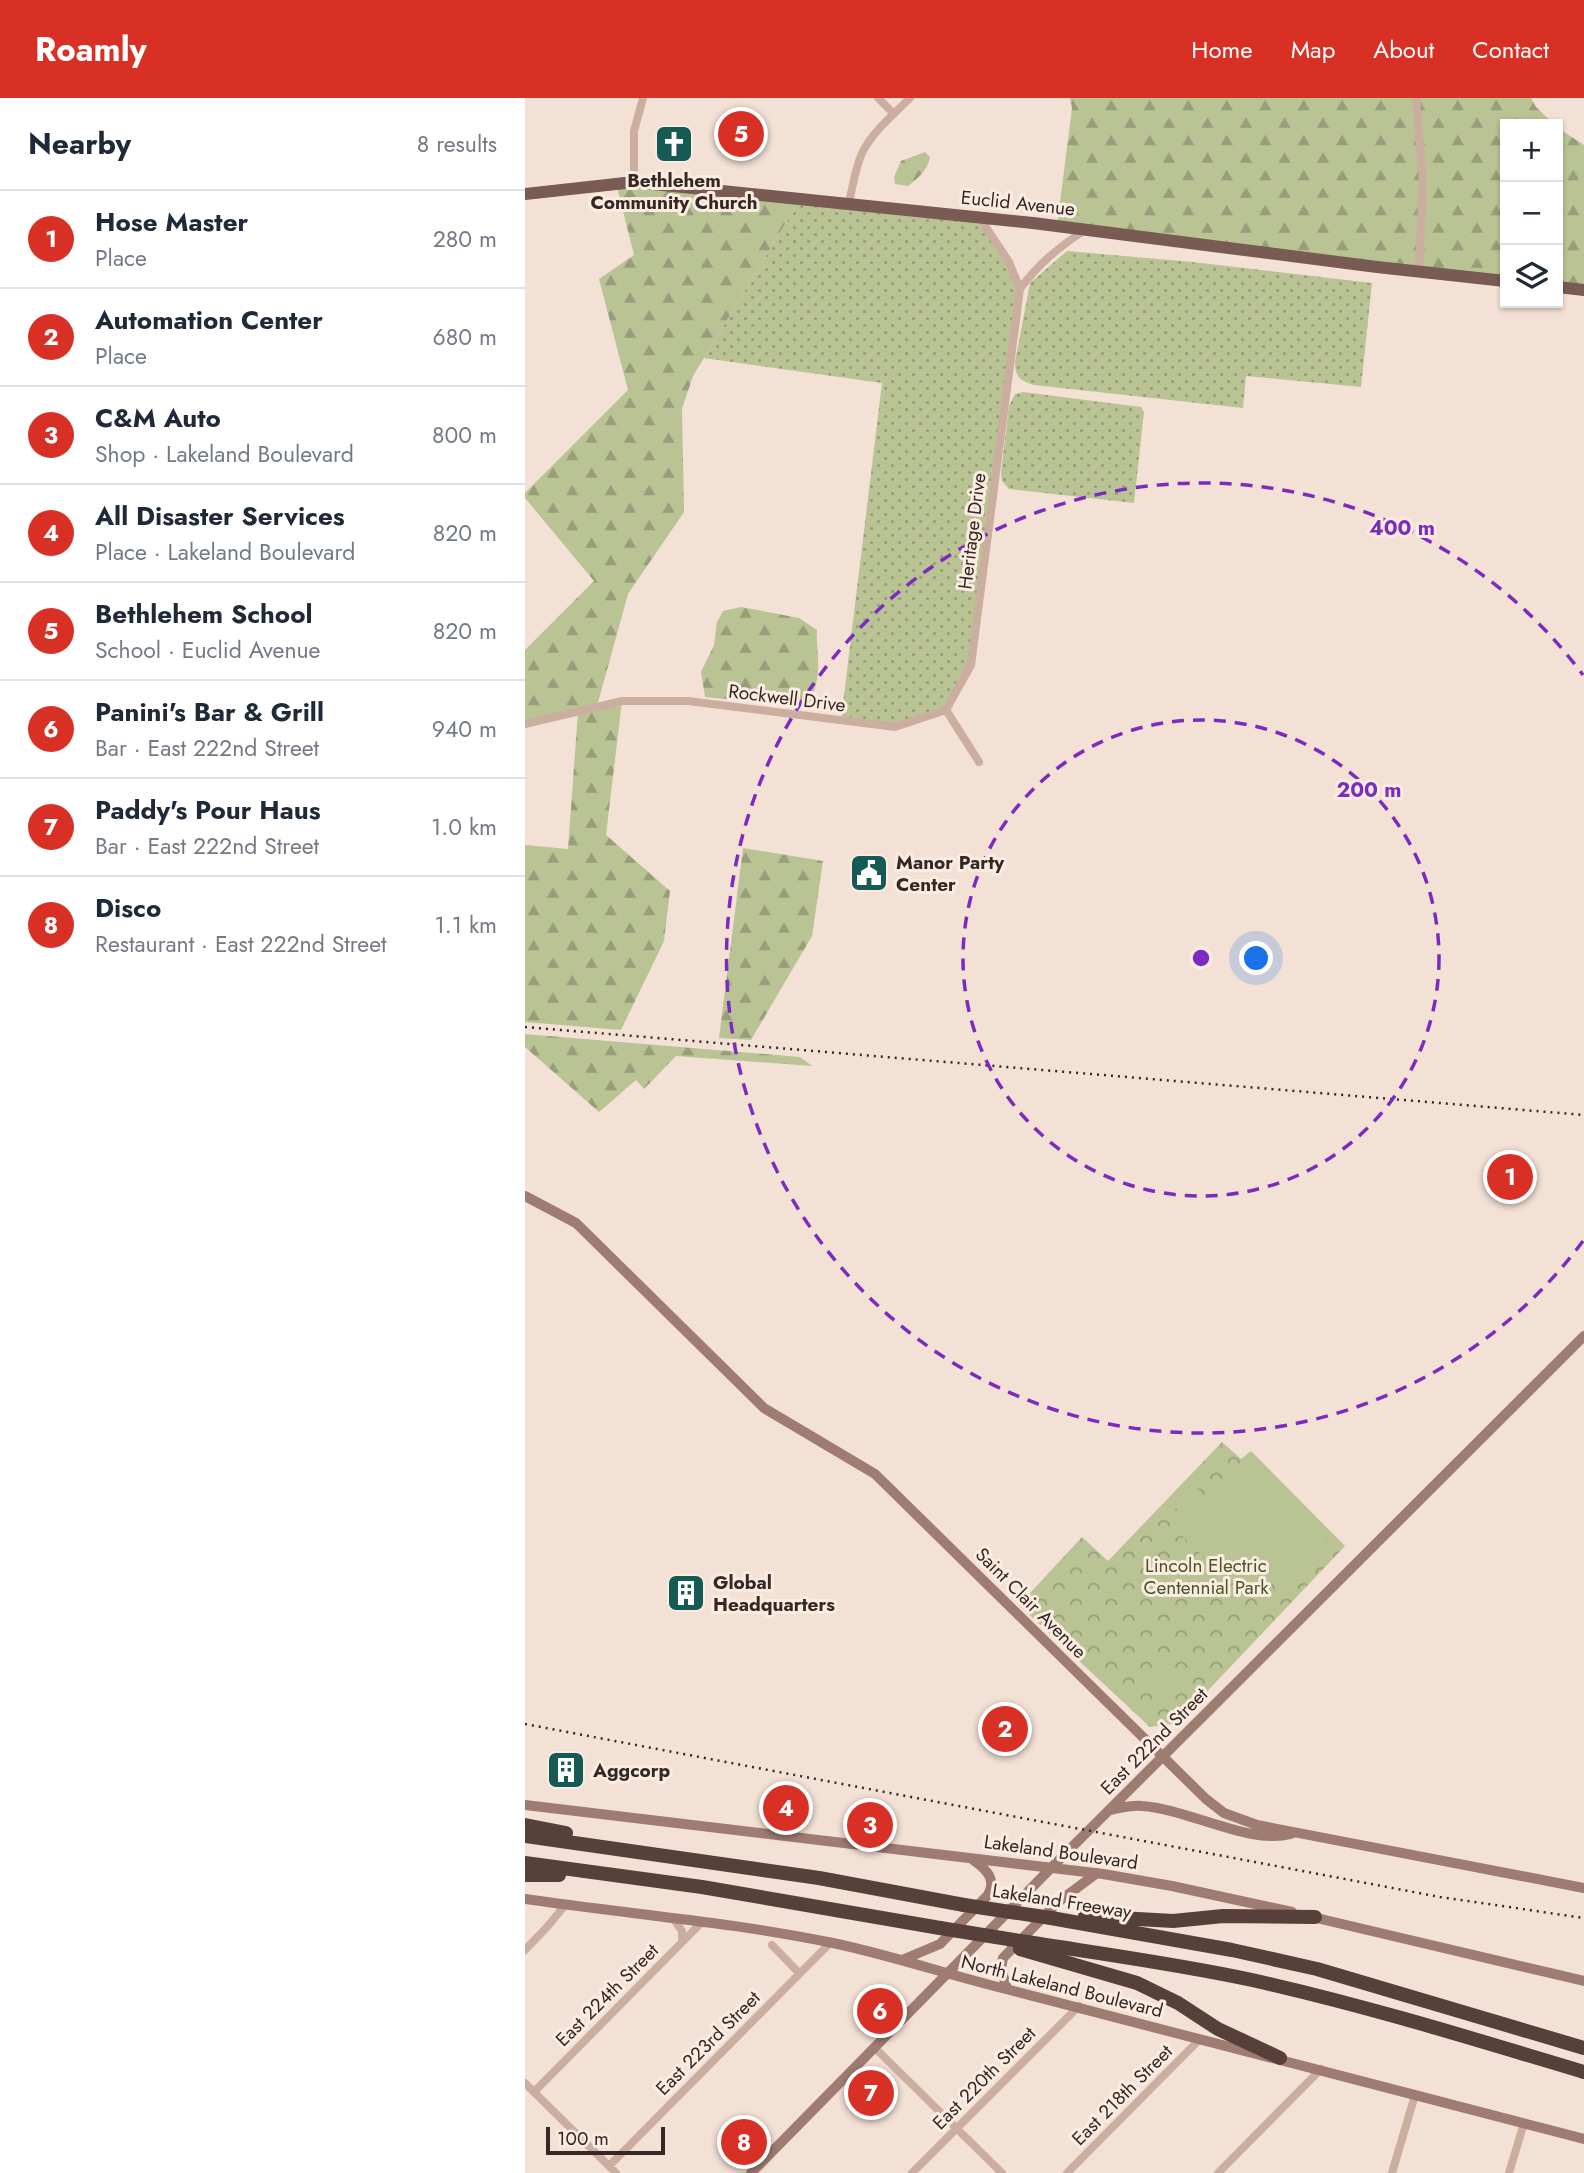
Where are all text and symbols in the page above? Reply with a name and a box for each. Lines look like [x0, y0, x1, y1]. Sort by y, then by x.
text: Roamly [35, 26, 147, 73]
text: Home [1191, 32, 1253, 67]
text: Map [1291, 32, 1335, 67]
text: About [1373, 32, 1434, 67]
text: Contact [1472, 32, 1549, 67]
pin: 5 [718, 108, 764, 160]
map controls [1500, 119, 1563, 308]
button: + [1500, 119, 1563, 182]
text: Nearby [28, 122, 131, 165]
church icon: Bethlehem Community Church [653, 123, 695, 165]
text: 8 results [417, 127, 497, 161]
place label: Bethlehem Community Church [590, 167, 758, 216]
button: − [1500, 182, 1563, 245]
street label: Euclid Avenue [960, 184, 1077, 222]
text: Hose Master [95, 203, 248, 241]
text: 1 [45, 222, 57, 256]
text: 280 m [433, 222, 497, 256]
text: Place [95, 241, 147, 275]
button: layers [1500, 245, 1563, 308]
text: Automation Center [95, 301, 323, 339]
text: 2 [43, 320, 59, 354]
text: 680 m [433, 320, 497, 354]
text: Place [95, 339, 147, 373]
text: C&M Auto [95, 399, 221, 437]
text: 3 [44, 418, 58, 452]
text: 800 m [432, 418, 497, 452]
text: Shop · Lakeland Boulevard [95, 437, 354, 471]
street label: Heritage Drive [951, 471, 993, 591]
text: All Disaster Services [95, 497, 345, 535]
text: 400 m [1369, 513, 1435, 543]
text: 4 [43, 516, 59, 550]
text: 820 m [433, 516, 497, 550]
text: Place · Lakeland Boulevard [95, 535, 355, 569]
text: Bethlehem School [95, 595, 313, 633]
text: 5 [44, 614, 58, 648]
text: 820 m [433, 614, 497, 648]
text: School · Euclid Avenue [95, 633, 320, 667]
street label: Rockwell Drive [727, 677, 847, 719]
text: Panini's Bar & Grill [95, 693, 324, 731]
text: 6 [43, 712, 59, 746]
text: 940 m [432, 712, 497, 746]
text: Bar · East 222nd Street [95, 731, 319, 765]
text: 200 m [1336, 775, 1402, 805]
text: Paddy's Pour Haus [95, 791, 321, 829]
text: 7 [44, 810, 58, 844]
text: 1.0 km [431, 810, 497, 844]
text: Bar · East 222nd Street [95, 829, 319, 863]
place label: Manor Party Center [896, 849, 1005, 898]
public building icon: Manor Party Center [848, 852, 890, 894]
text: Disco [95, 889, 161, 927]
text: 8 [44, 908, 58, 942]
text: 1.1 km [434, 908, 497, 942]
text: Restaurant · East 222nd Street [95, 927, 387, 961]
your location [1239, 941, 1273, 975]
centre of rings [1189, 946, 1213, 970]
pin: 1 [1487, 1151, 1533, 1203]
street label: Saint Clair Avenue [969, 1541, 1093, 1665]
park label: Lincoln Electric Centennial Park [1143, 1552, 1269, 1601]
place label: Global Headquarters [713, 1569, 835, 1618]
building icon: Global Headquarters [665, 1572, 707, 1614]
street label: East 222nd Street [1094, 1681, 1214, 1801]
pin: 2 [982, 1703, 1028, 1755]
building icon: Aggcorp [545, 1749, 587, 1791]
place label: Aggcorp [592, 1757, 671, 1784]
pin: 4 [763, 1782, 809, 1834]
pin: 3 [847, 1799, 893, 1851]
street label: Lakeland Boulevard [982, 1828, 1140, 1876]
street label: Lakeland Freeway [990, 1877, 1134, 1925]
street label: East 224th Street [549, 1937, 665, 2053]
street label: North Lakeland Boulevard [958, 1948, 1166, 2024]
street label: East 223rd Street [650, 1984, 767, 2101]
pin: 6 [857, 1985, 903, 2037]
street label: East 220th Street [926, 2020, 1042, 2136]
street label: East 218th Street [1065, 2038, 1179, 2152]
pin: 7 [848, 2067, 894, 2119]
pin: 8 [721, 2116, 767, 2168]
scale bar [546, 2124, 665, 2156]
text: 100 m [557, 2125, 609, 2152]

